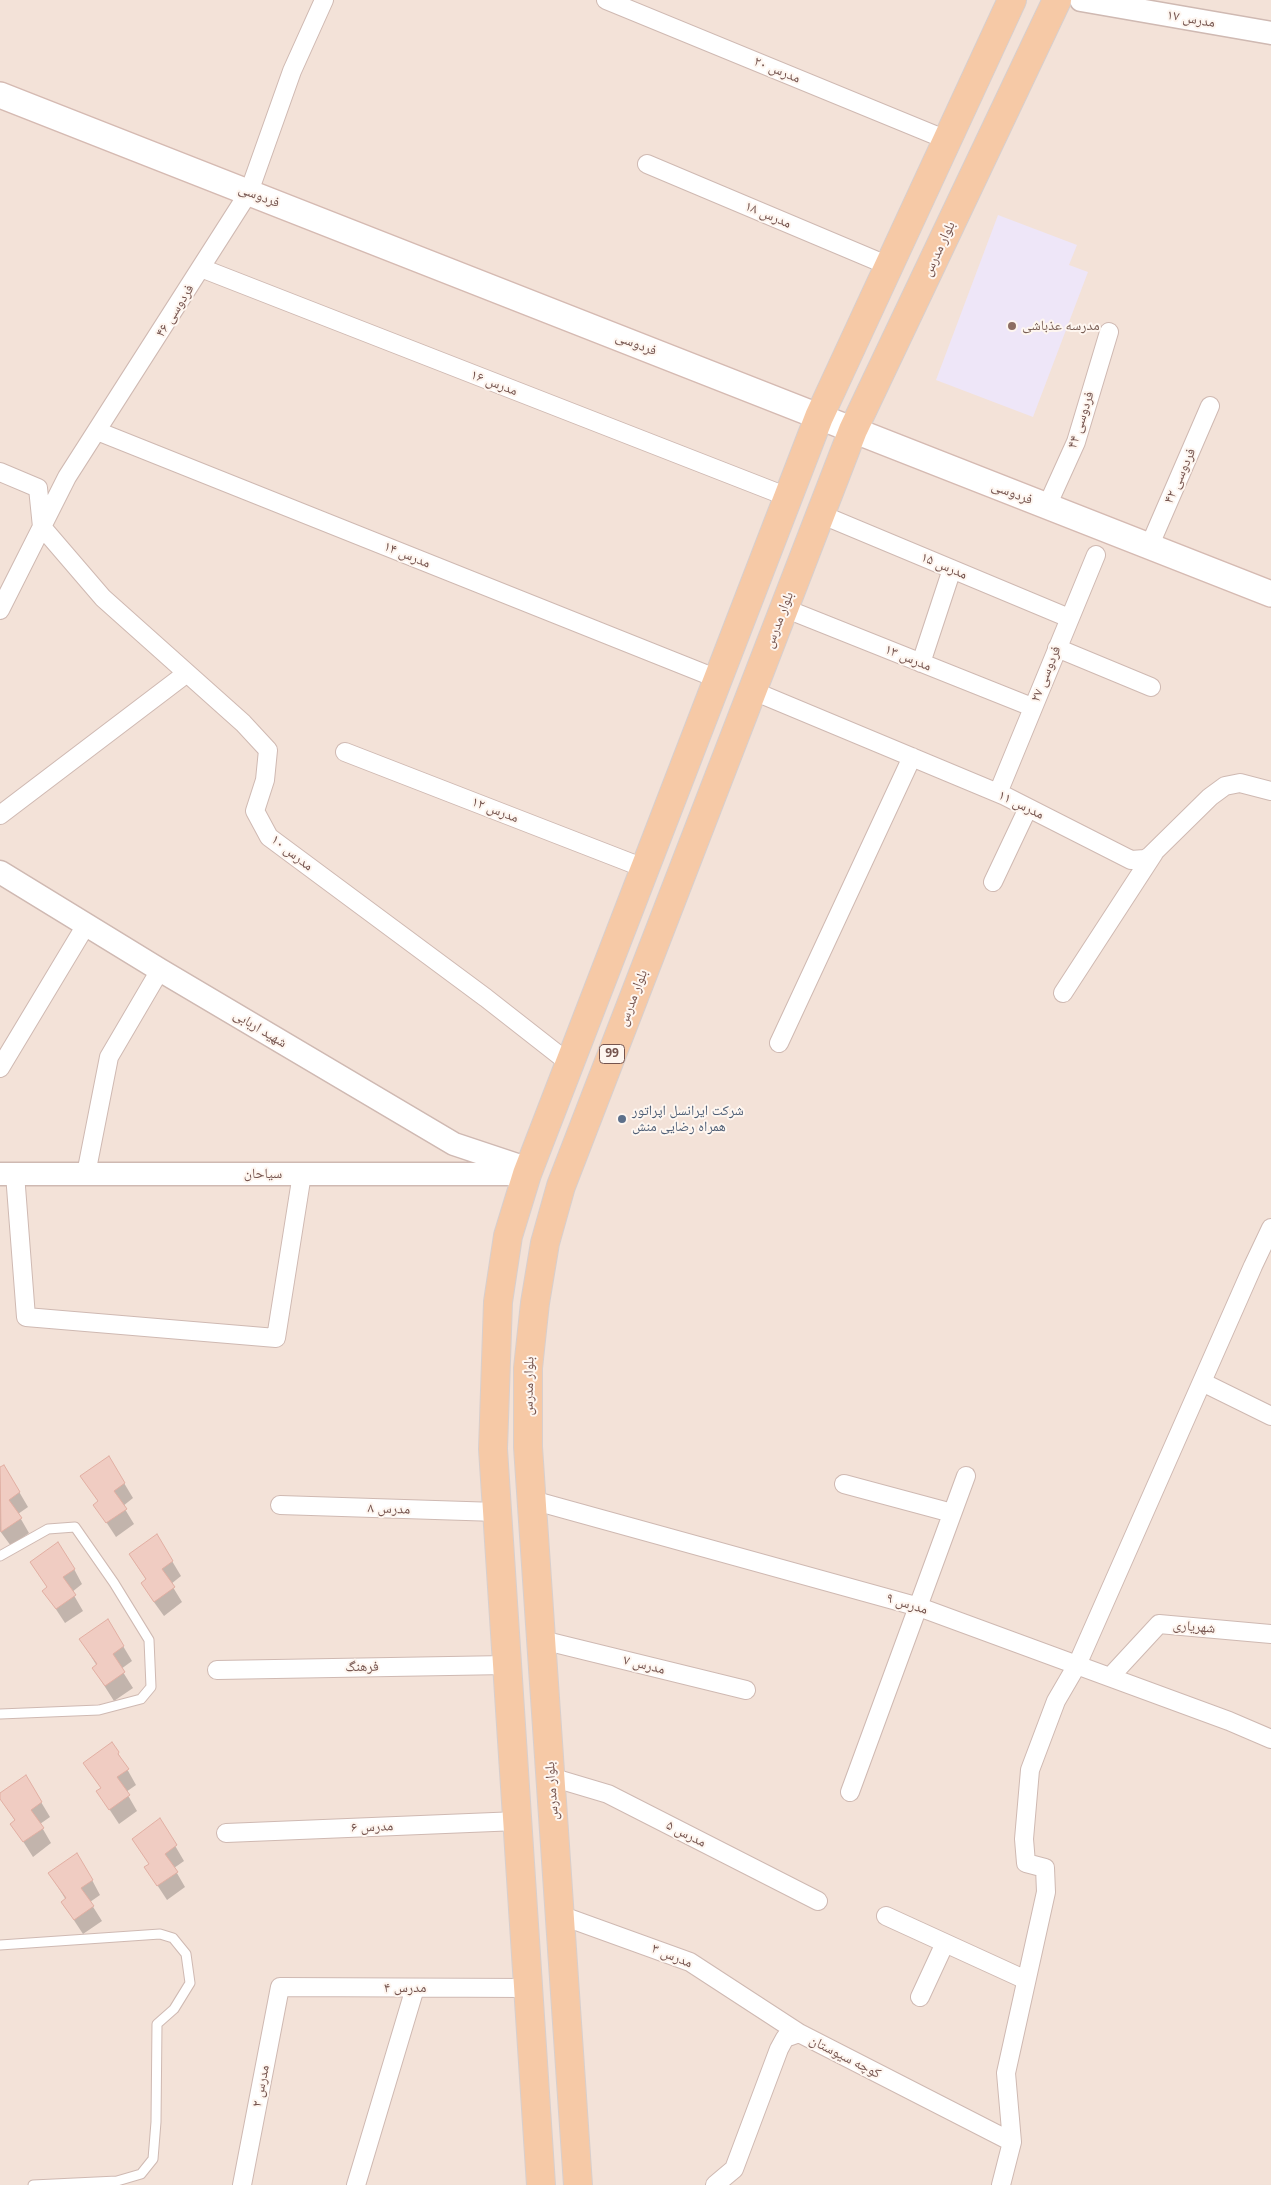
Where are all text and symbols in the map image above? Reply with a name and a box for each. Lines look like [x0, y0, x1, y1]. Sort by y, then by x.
street label: مدرس ۱۷ [1166, 6, 1216, 32]
street label: مدرس ۲۰ [751, 53, 803, 87]
street label: فردوسی [236, 181, 282, 211]
street label: مدرس ۱۸ [742, 198, 794, 232]
street label: بلوار مدرس [919, 219, 959, 279]
street label: فردوسی ۴۶ [152, 282, 198, 340]
place label: مدرسه عذباشی [1022, 318, 1100, 334]
marker: مدرسه عذباشی [1006, 320, 1018, 332]
street label: فردوسی [613, 329, 659, 359]
street label: مدرس ۱۶ [468, 366, 520, 400]
street label: فردوسی ۴۴ [1064, 389, 1098, 451]
street label: فردوسی ۴۲ [1160, 446, 1200, 506]
street label: فردوسی [989, 478, 1035, 508]
street label: مدرس ۱۴ [381, 538, 433, 572]
street label: مدرس ۱۵ [918, 549, 970, 583]
street label: بلوار مدرس [761, 590, 797, 650]
street label: مدرس ۱۳ [882, 641, 934, 675]
street label: فردوسی ۲۷ [1027, 644, 1065, 704]
street label: مدرس ۱۱ [995, 787, 1047, 823]
street label: مدرس ۱۲ [469, 793, 521, 827]
street label: مدرس ۱۰ [268, 831, 316, 875]
street label: بلوار مدرس [615, 968, 651, 1028]
street label: شهید اربابی [230, 1006, 290, 1052]
road number: 99 [600, 1044, 624, 1064]
place label: شرکت ایرانسل اپراتور همراه رضایی منش [632, 1103, 744, 1136]
marker: شرکت ایرانسل اپراتور همراه رضایی منش [616, 1113, 628, 1125]
street label: سیاحان [244, 1166, 282, 1182]
street label: بلوار مدرس [520, 1356, 538, 1416]
street label: مدرس ۸ [367, 1500, 411, 1518]
street label: مدرس ۹ [884, 1590, 930, 1618]
street label: شهریاری [1172, 1617, 1216, 1637]
street label: مدرس ۷ [621, 1652, 667, 1678]
street label: فرهنگ [345, 1658, 379, 1676]
street label: بلوار مدرس [542, 1761, 562, 1821]
street label: مدرس ۵ [663, 1817, 709, 1851]
street label: مدرس ۶ [350, 1818, 394, 1836]
street label: مدرس ۳ [649, 1940, 695, 1972]
street label: مدرس ۴ [384, 1980, 426, 1996]
street label: کوچه سیوستان [806, 2032, 884, 2082]
street label: مدرس ۲ [249, 2064, 273, 2108]

